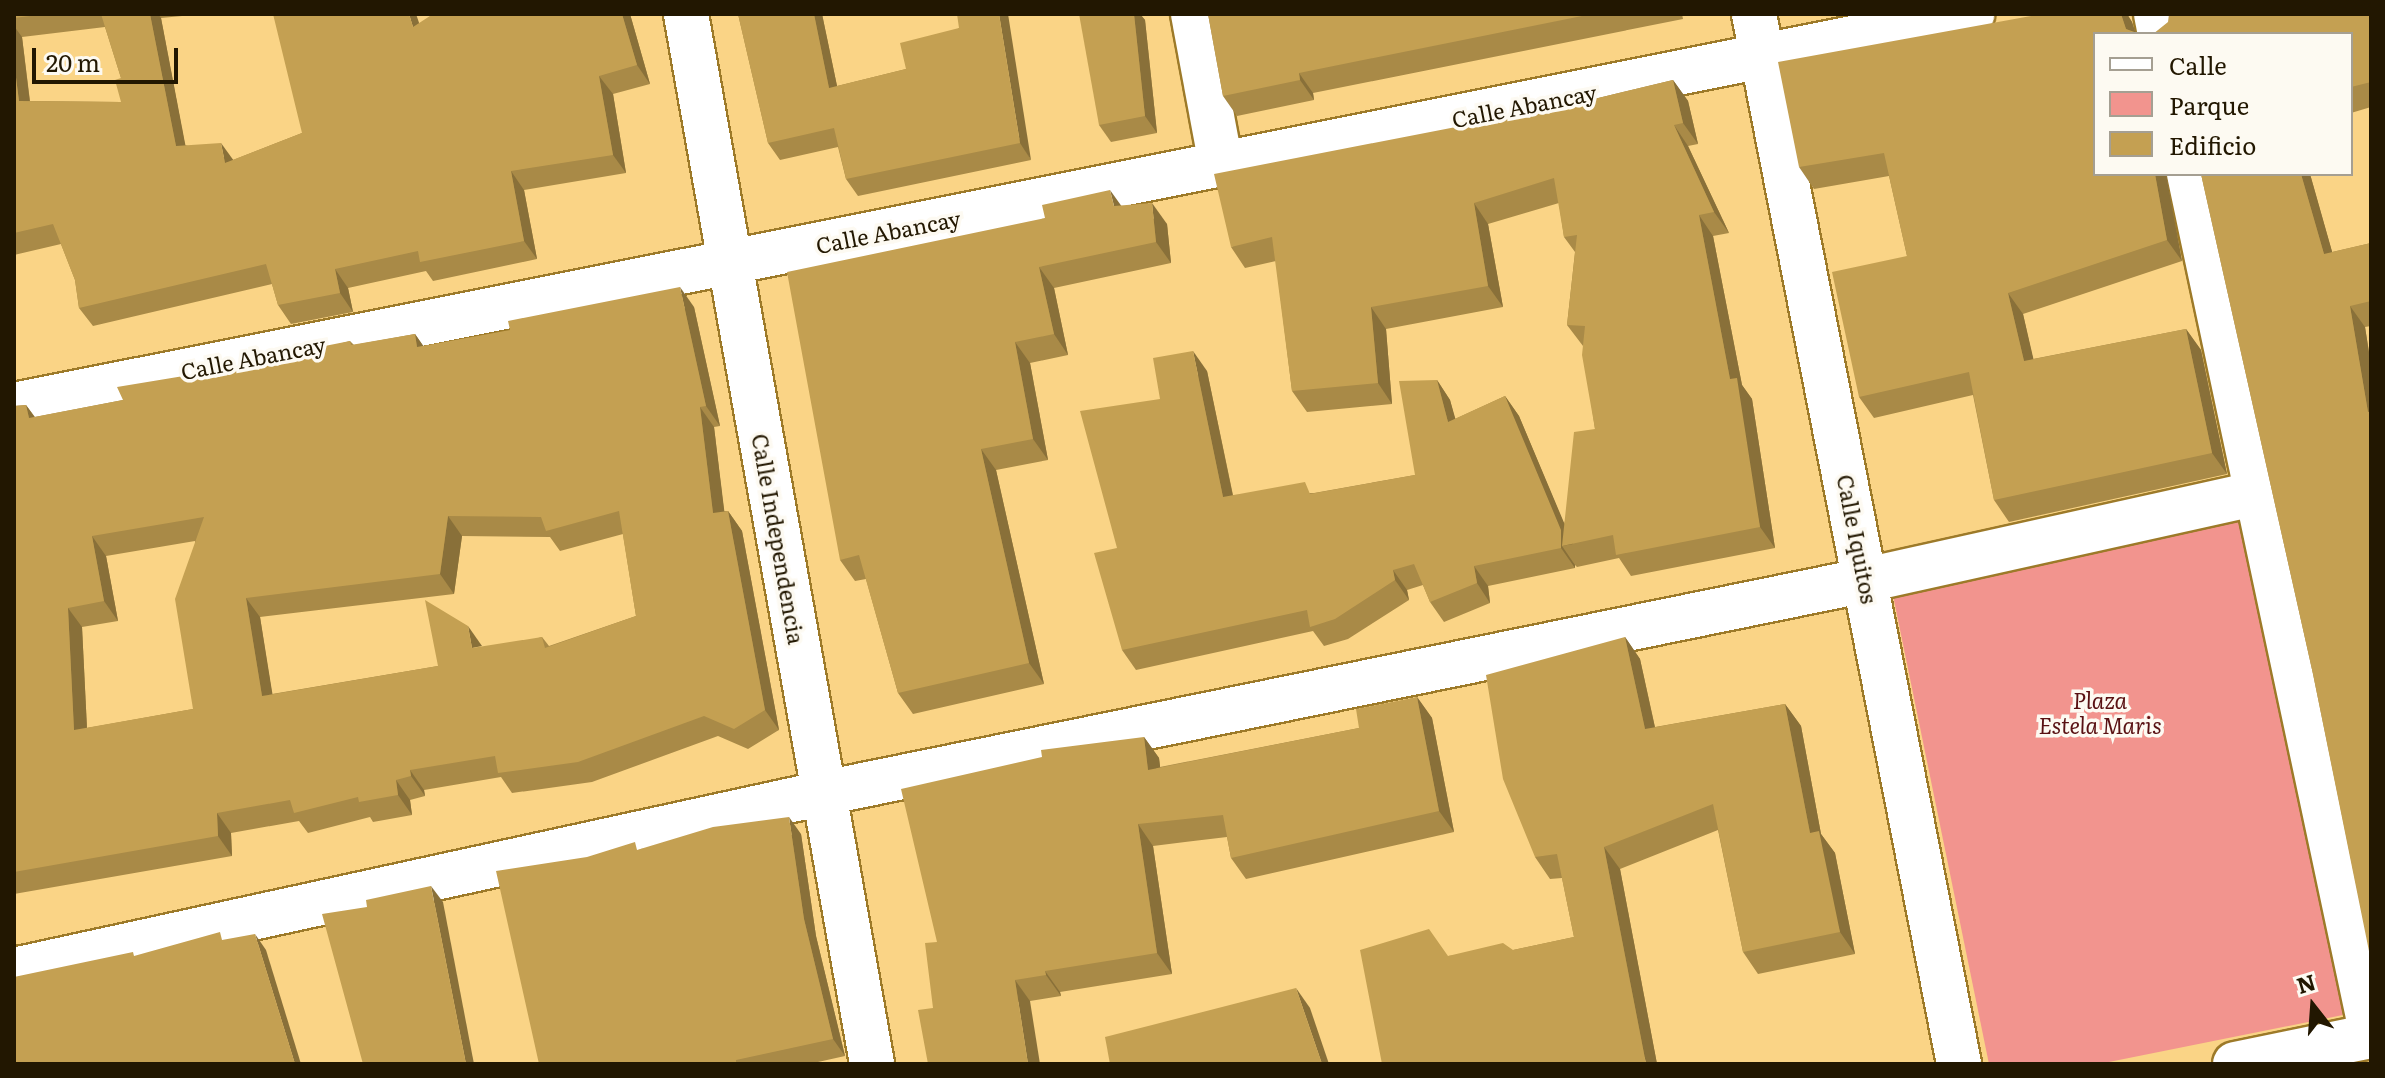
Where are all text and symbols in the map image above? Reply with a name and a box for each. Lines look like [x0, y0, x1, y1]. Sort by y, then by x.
scale bar [36, 32, 182, 82]
legend [2093, 32, 2353, 176]
text: 20 m [46, 44, 100, 79]
text: Calle [2169, 47, 2227, 82]
street label: Calle Abancay [1449, 78, 1599, 132]
text: Parque [2169, 87, 2249, 122]
text: Edificio [2169, 127, 2256, 162]
street label: Calle Abancay [813, 204, 963, 258]
street label: Calle Abancay [178, 330, 328, 384]
street label: Calle Independencia [747, 432, 811, 646]
street label: Calle Iquitos [1833, 472, 1883, 606]
park label: Plaza Estela Maris [2038, 686, 2162, 738]
text: N [2292, 964, 2319, 1001]
north arrow [2273, 966, 2353, 1046]

